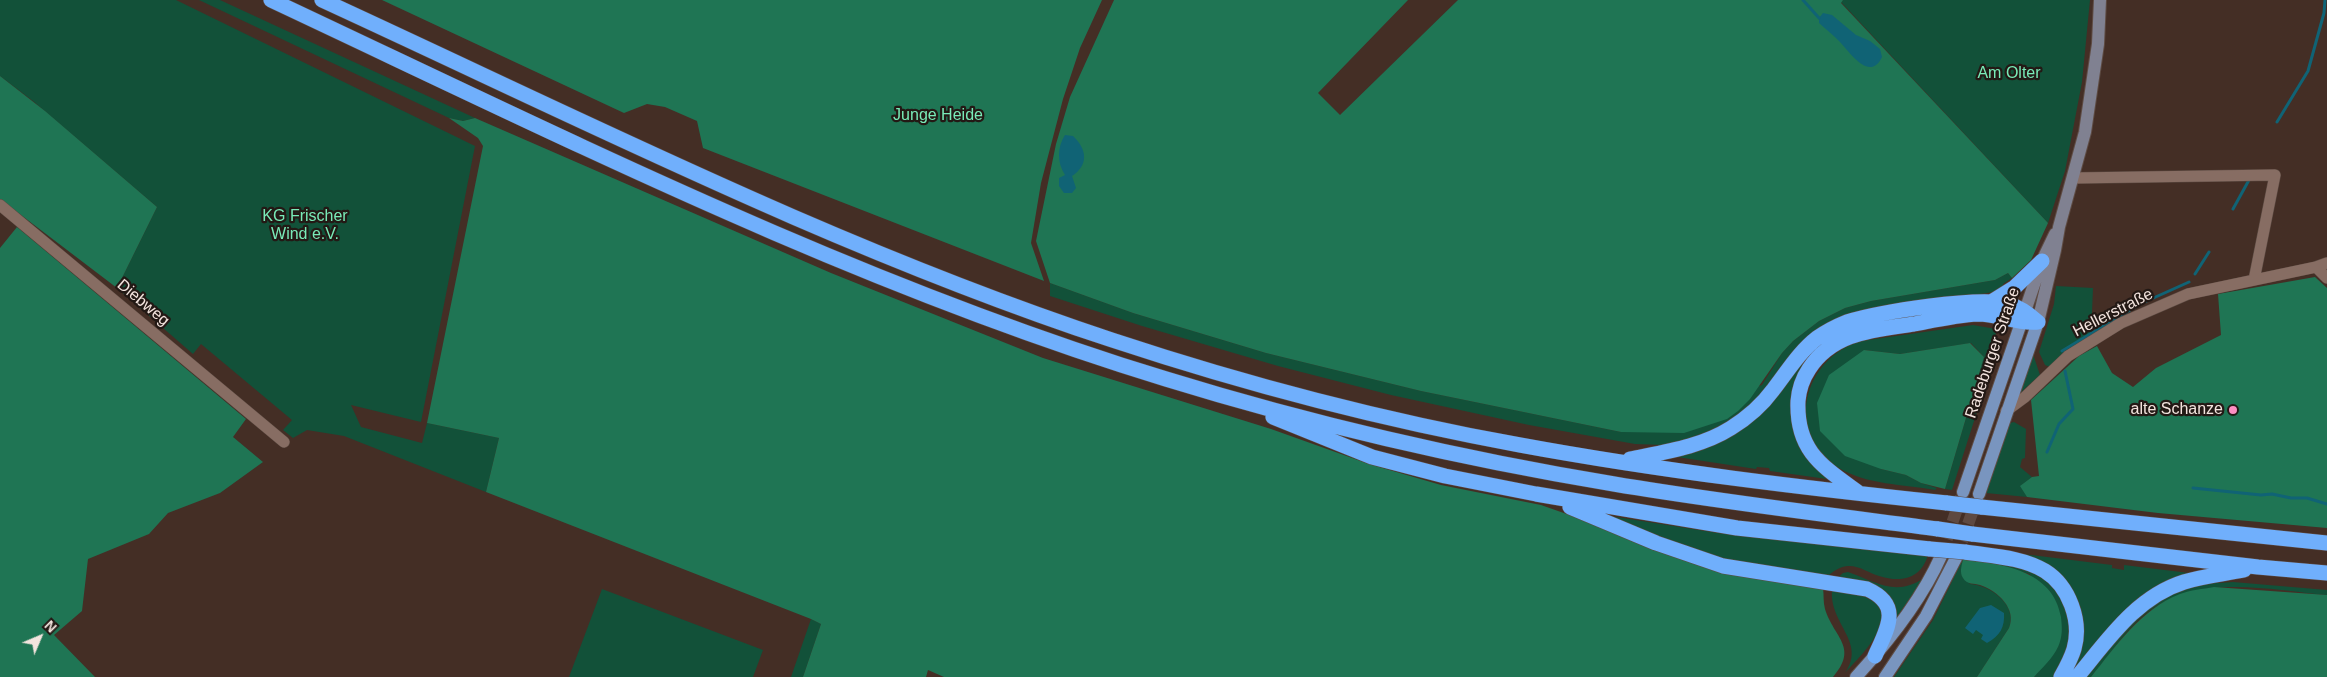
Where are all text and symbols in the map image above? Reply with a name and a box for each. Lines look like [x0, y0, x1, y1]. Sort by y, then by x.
park label: Am Olter [1977, 64, 2041, 84]
park label: Junge Heide [893, 106, 983, 126]
park label: KG Frischer Wind e.V. [262, 207, 348, 245]
street label: Diebweg [113, 276, 173, 330]
street label: Radeburger Straße [1962, 285, 2024, 421]
street label: Hellerstraße [2070, 285, 2156, 341]
place label: alte Schanze [2130, 400, 2223, 420]
marker: alte Schanze [2227, 404, 2239, 416]
north arrow [15, 612, 65, 662]
text: N [41, 617, 60, 636]

